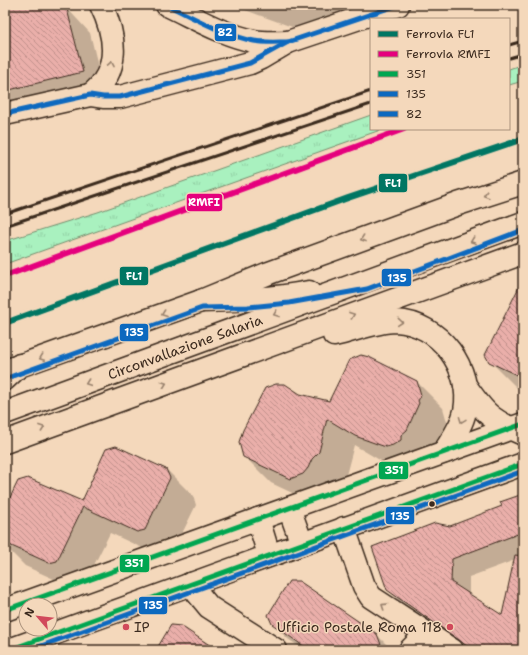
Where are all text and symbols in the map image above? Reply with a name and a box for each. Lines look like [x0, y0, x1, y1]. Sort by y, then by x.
legend [370, 18, 510, 130]
line badge: 82 [214, 23, 237, 42]
text: 82 [217, 25, 233, 40]
text: Ferrovia FL1 [406, 26, 475, 42]
text: Ferrovia RMFI [406, 46, 491, 62]
one-way arrow [106, 61, 115, 67]
text: 351 [406, 66, 426, 82]
text: 135 [406, 86, 426, 102]
text: 82 [406, 106, 422, 122]
line badge: FL1 [378, 173, 408, 193]
text: FL1 [385, 176, 401, 191]
one-way arrow [483, 190, 490, 199]
line badge: RMFI [186, 193, 223, 212]
text: RMFI [188, 195, 220, 210]
one-way arrow [360, 234, 367, 242]
one-way arrow [470, 237, 477, 245]
line badge: FL1 [119, 266, 149, 286]
line badge: 135 [381, 268, 412, 287]
text: FL1 [126, 269, 142, 284]
text: 135 [387, 271, 407, 286]
one-way arrow [161, 309, 168, 317]
street label: Circonvallazione Salaria [105, 310, 265, 383]
one-way arrow [272, 310, 279, 318]
one-way arrow [348, 312, 355, 320]
one-way arrow [397, 317, 403, 326]
line badge: 135 [119, 323, 149, 342]
text: 135 [124, 325, 144, 340]
one-way arrow [38, 353, 45, 361]
one-way arrow [85, 378, 92, 387]
one-way arrow [160, 380, 167, 388]
one-way arrow [458, 417, 466, 424]
one-way arrow [38, 425, 45, 433]
line badge: 351 [378, 461, 409, 480]
text: 351 [384, 463, 404, 478]
unlabelled marker [427, 499, 437, 509]
line badge: 135 [385, 506, 415, 525]
text: 135 [390, 509, 410, 524]
line badge: 351 [119, 554, 150, 573]
text: 351 [124, 556, 144, 571]
line badge: 135 [138, 596, 168, 615]
north arrow [18, 597, 58, 637]
text: 135 [143, 598, 163, 613]
one-way arrow [381, 603, 388, 611]
text: N [21, 605, 38, 620]
place label: IP [134, 618, 150, 636]
place label: Ufficio Postale Roma 118 [277, 618, 442, 636]
marker: IP [121, 622, 131, 632]
marker: Ufficio Postale Roma 118 [445, 622, 455, 632]

